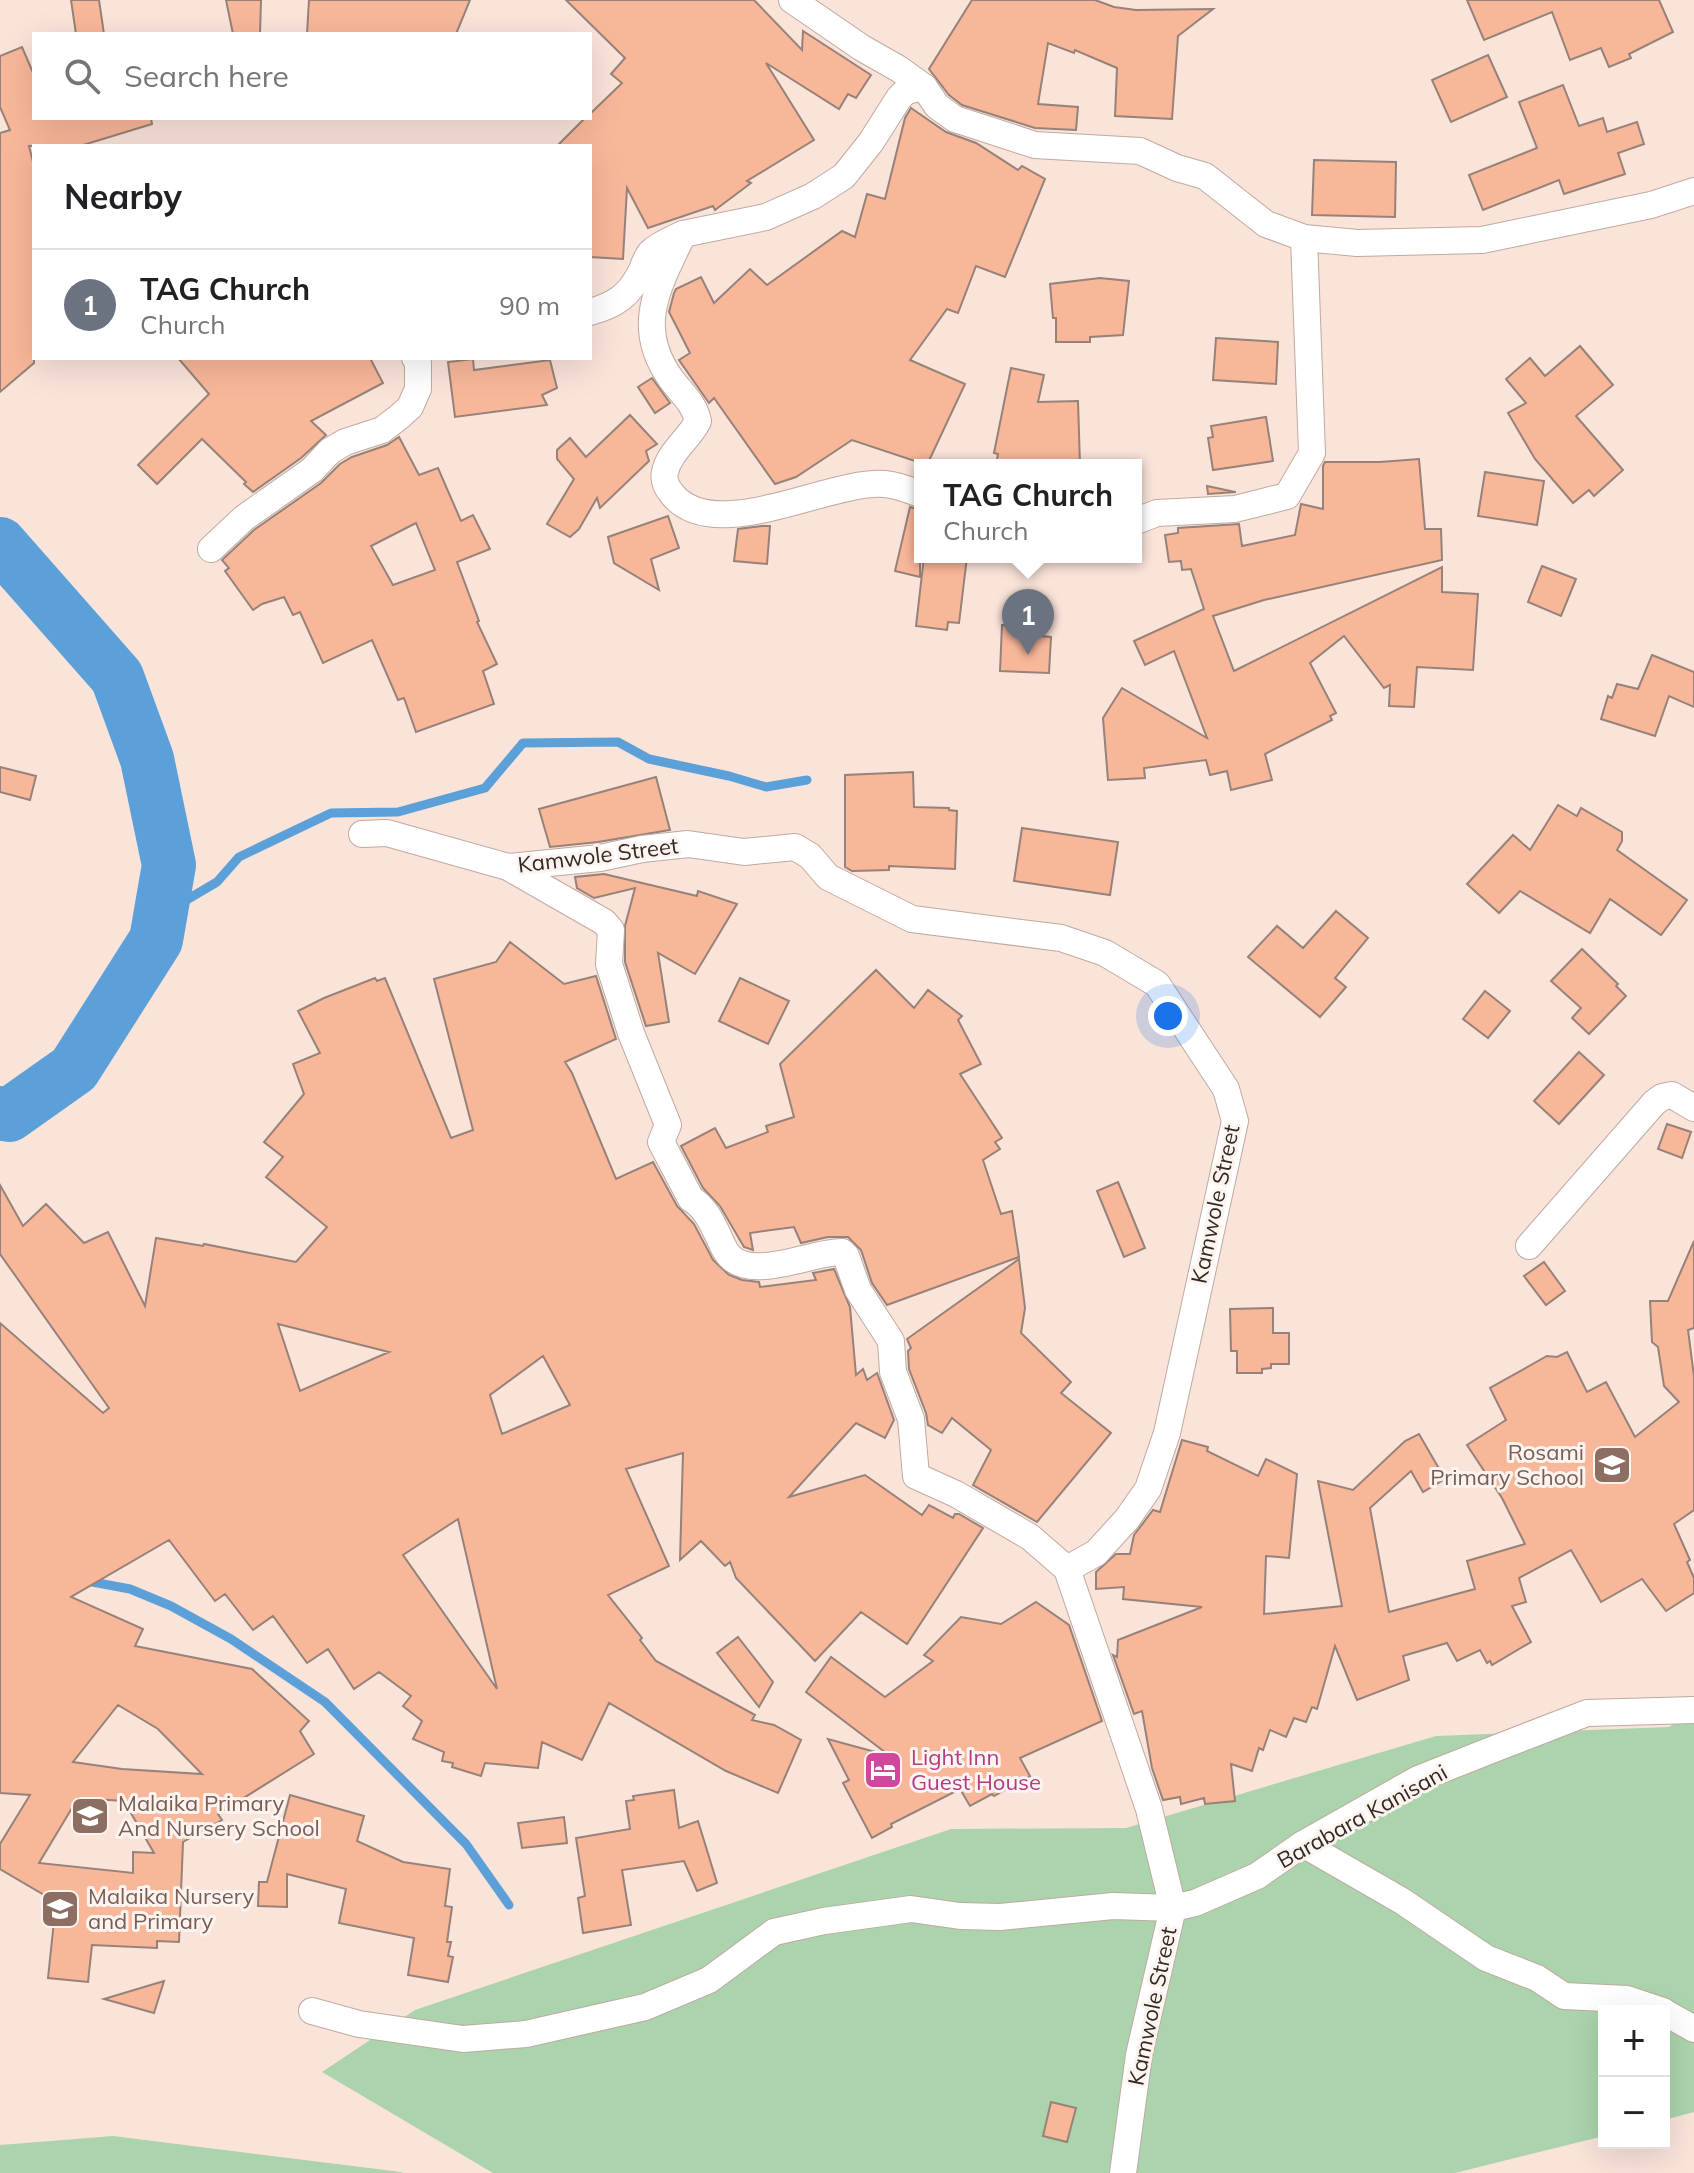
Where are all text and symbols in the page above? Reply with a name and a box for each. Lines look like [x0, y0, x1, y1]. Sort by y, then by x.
search box [32, 32, 592, 120]
icon: search [60, 54, 104, 98]
text: Search here [124, 57, 289, 95]
text: Nearby [64, 175, 182, 218]
text: TAG Church [140, 270, 310, 308]
text: 1 [82, 289, 98, 322]
text: 90 m [499, 289, 560, 322]
text: Church [140, 308, 225, 341]
popup [914, 459, 1142, 563]
text: TAG Church [943, 476, 1113, 514]
text: Church [943, 514, 1028, 547]
pin: 1 [1002, 589, 1054, 655]
street label: Kamwole Street [516, 831, 680, 879]
your location [1148, 996, 1188, 1036]
street label: Kamwole Street [1184, 1122, 1246, 1286]
place label: Rosami Primary School [1430, 1438, 1584, 1491]
school or university icon: Rosami Primary School [1591, 1444, 1633, 1486]
place label: Light Inn Guest House [911, 1743, 1041, 1796]
hotel icon: Light Inn Guest House [862, 1749, 904, 1791]
street label: Barabara Kanisani [1272, 1758, 1452, 1874]
place label: Malaika Primary And Nursery School [118, 1789, 320, 1842]
school or university icon: Malaika Primary And Nursery School [69, 1795, 111, 1837]
place label: Malaika Nursery and Primary [88, 1882, 254, 1935]
school or university icon: Malaika Nursery and Primary [39, 1888, 81, 1930]
street label: Kamwole Street [1121, 1924, 1183, 2088]
map controls [1598, 2005, 1670, 2149]
button: + [1598, 2005, 1670, 2077]
button: − [1598, 2077, 1670, 2149]

